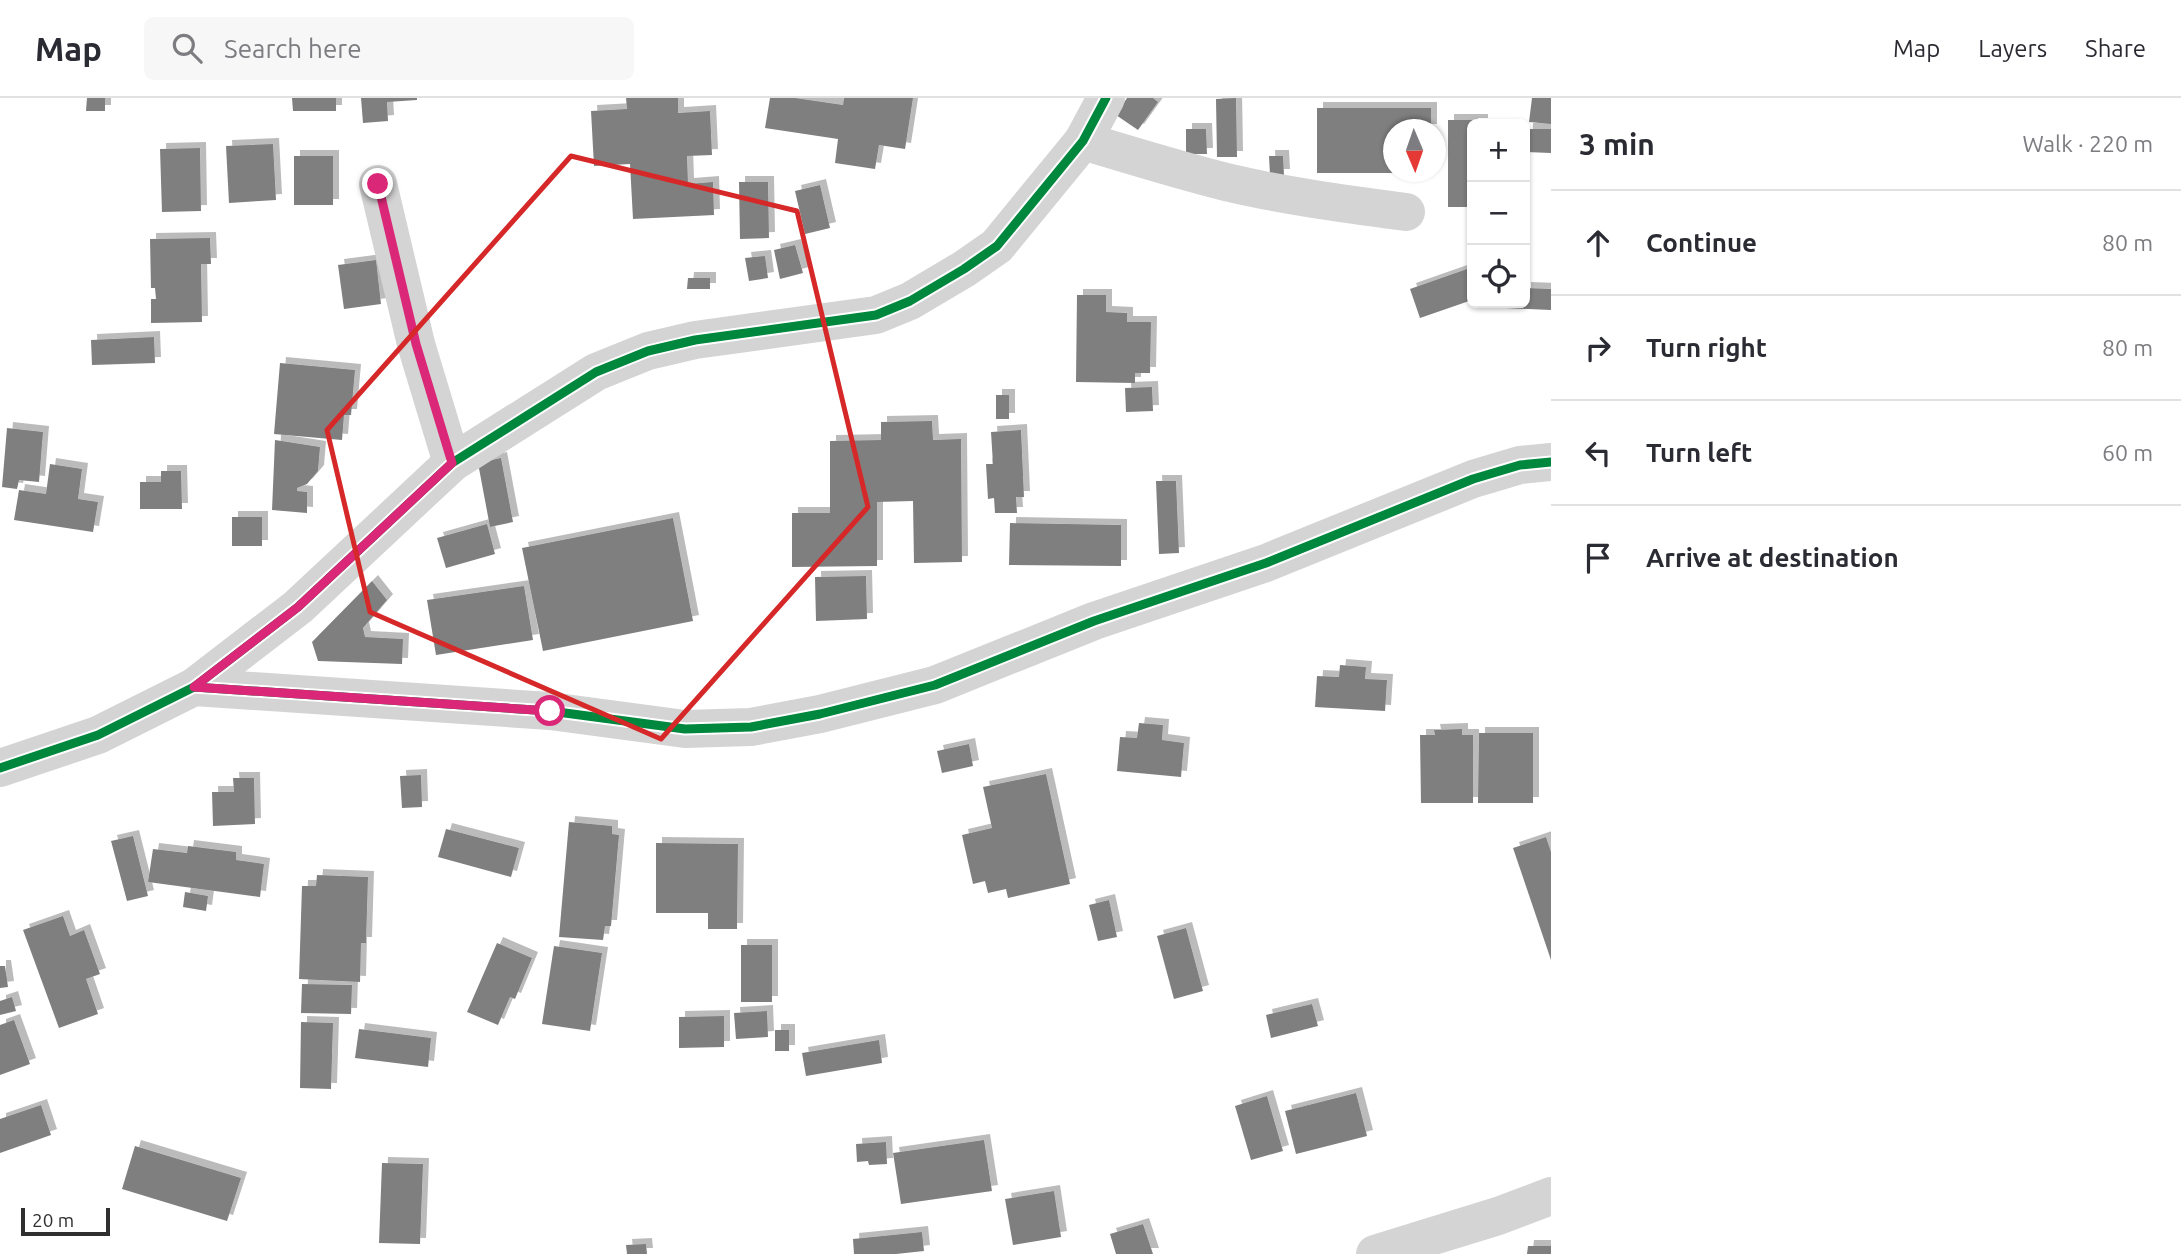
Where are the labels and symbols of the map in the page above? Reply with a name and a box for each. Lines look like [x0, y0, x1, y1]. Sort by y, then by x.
north arrow [1383, 119, 1446, 182]
route end [362, 168, 393, 199]
route start [534, 695, 565, 726]
scale bar [21, 1205, 110, 1237]

